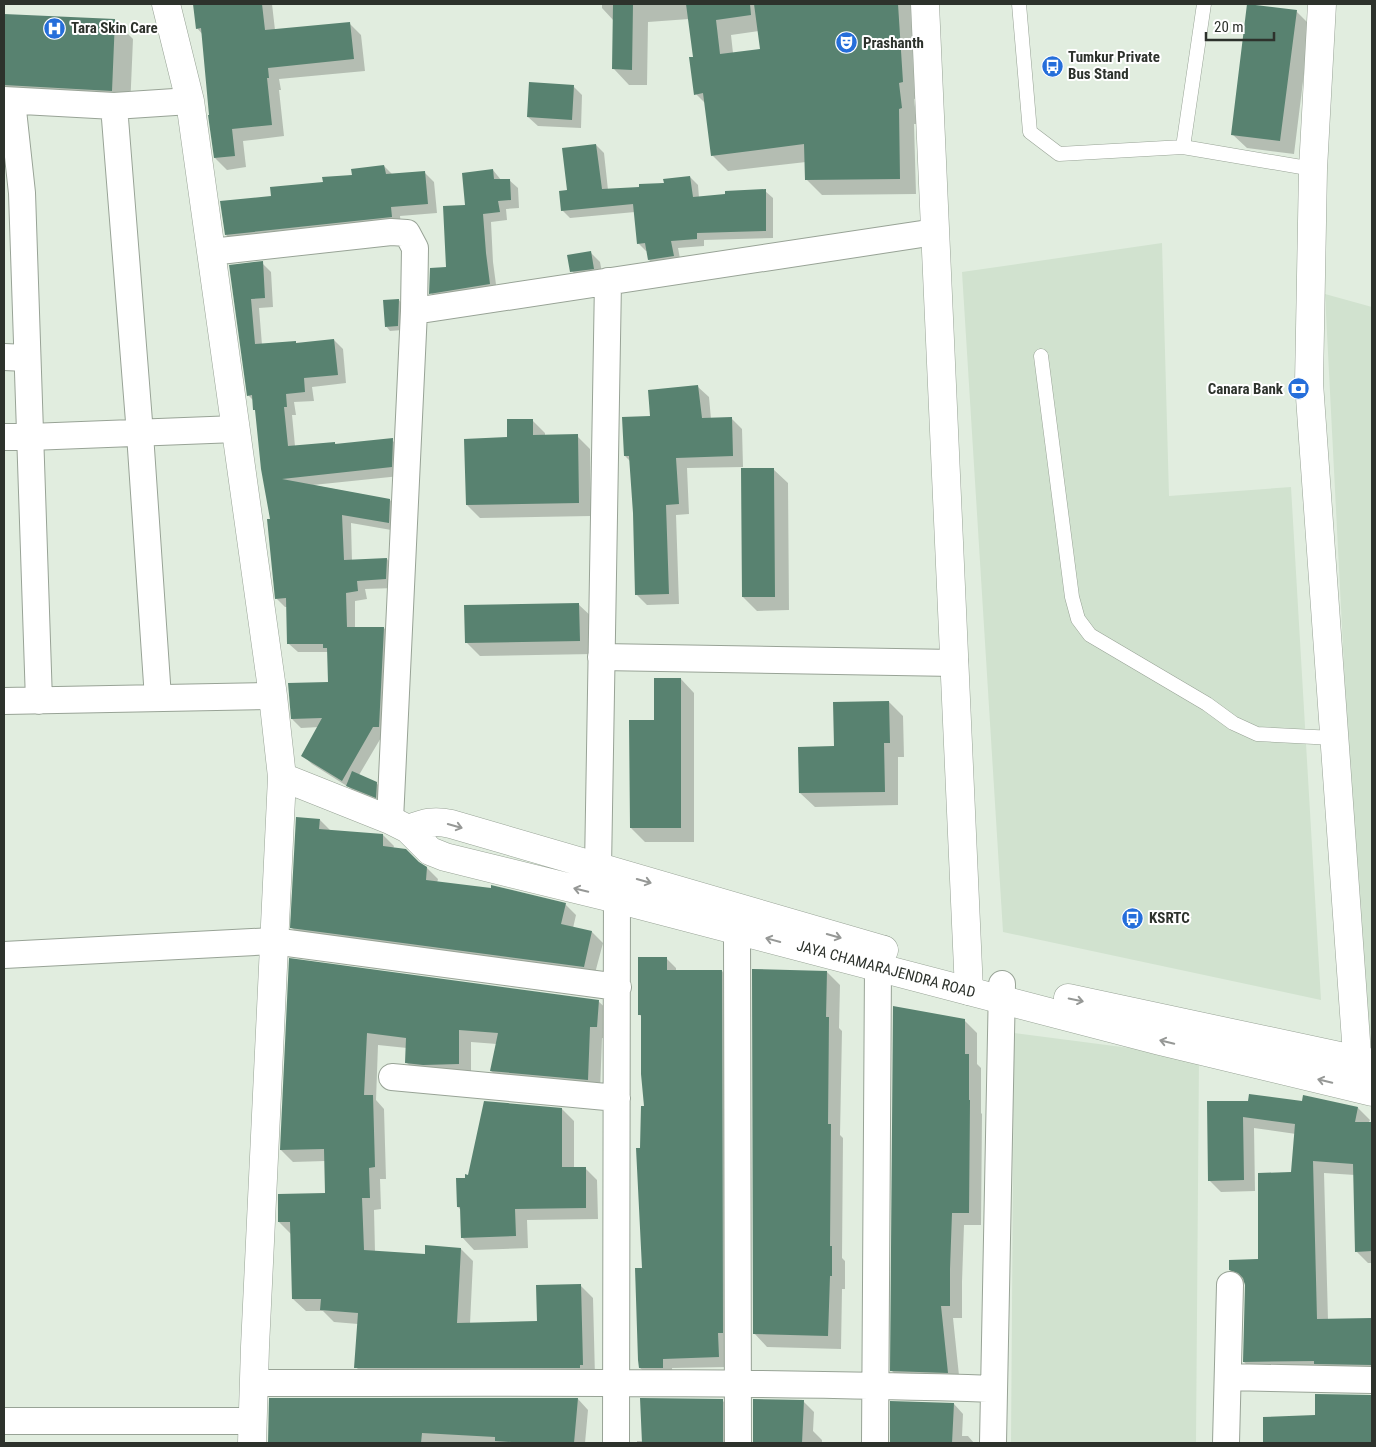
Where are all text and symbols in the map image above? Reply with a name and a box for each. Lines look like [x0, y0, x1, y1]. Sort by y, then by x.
scale bar [1206, 10, 1274, 42]
hospital icon: Tara Skin Care [43, 16, 67, 40]
text: 20 m [1214, 18, 1244, 36]
place label: Tara Skin Care [71, 19, 158, 37]
theatre icon: Prashanth [835, 31, 859, 55]
place label: Prashanth [863, 34, 924, 52]
place label: Tumkur Private Bus Stand [1068, 48, 1160, 83]
bus stop icon: Tumkur Private Bus Stand [1040, 54, 1064, 78]
bank icon: Canara Bank [1287, 377, 1311, 401]
place label: Canara Bank [1208, 380, 1284, 398]
one-way arrow [446, 821, 462, 831]
one-way arrow [636, 877, 652, 887]
one-way arrow [574, 885, 590, 894]
bus stop icon: KSRTC [1121, 906, 1145, 930]
place label: KSRTC [1149, 909, 1190, 927]
one-way arrow [826, 931, 842, 941]
one-way arrow [765, 934, 781, 944]
street label: JAYA CHAMARAJENDRA ROAD [795, 936, 977, 1002]
one-way arrow [1067, 996, 1083, 1005]
one-way arrow [1159, 1037, 1175, 1046]
one-way arrow [1317, 1076, 1333, 1085]

